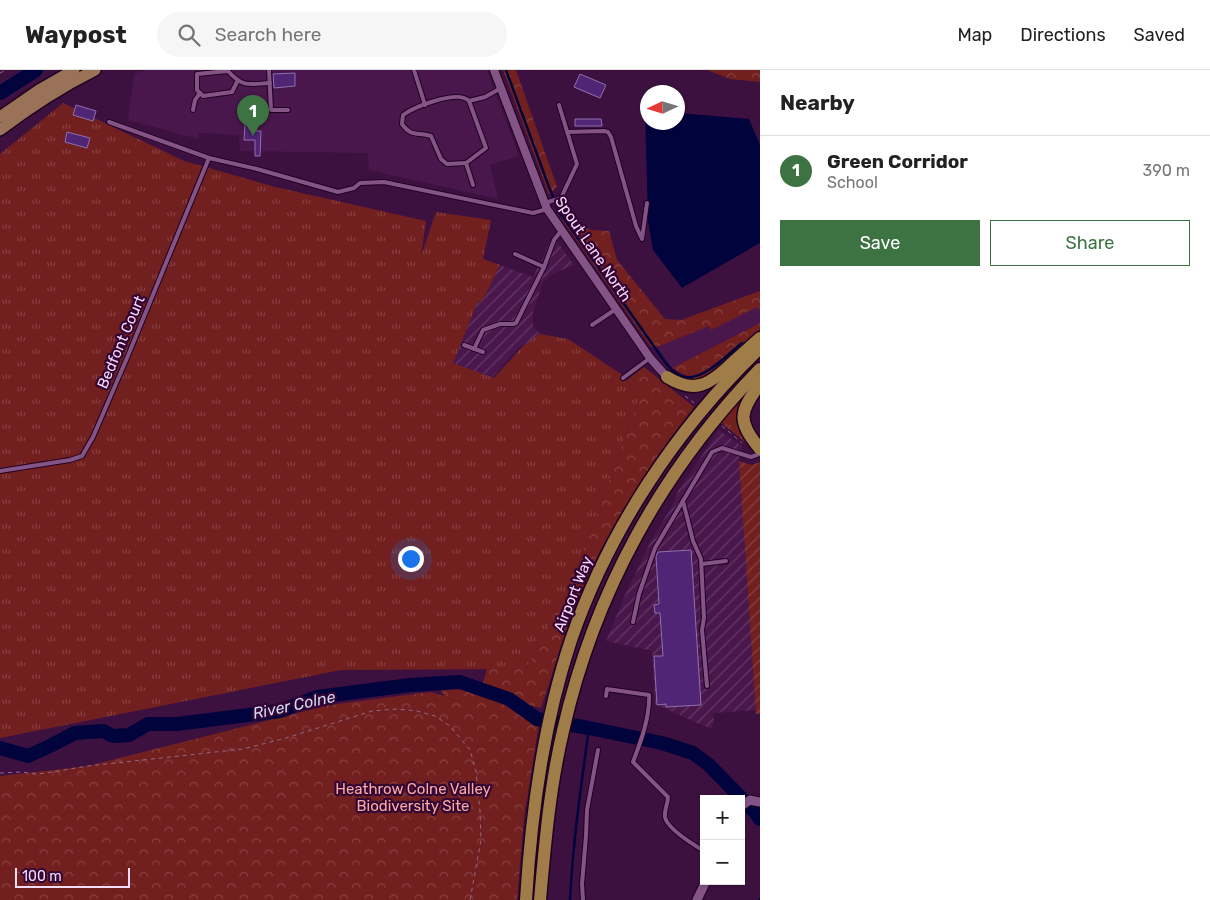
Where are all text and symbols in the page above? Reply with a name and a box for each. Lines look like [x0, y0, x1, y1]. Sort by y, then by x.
search box [157, 12, 507, 57]
text: Waypost [25, 21, 127, 49]
icon: search [175, 21, 203, 49]
text: Search here [215, 23, 321, 46]
text: Map [957, 24, 992, 46]
text: Directions [1020, 24, 1106, 46]
text: Saved [1134, 24, 1185, 46]
north arrow [640, 85, 685, 130]
text: Nearby [780, 90, 855, 115]
pin: 1 [237, 95, 269, 136]
text: Green Corridor [827, 150, 968, 173]
text: 1 [792, 161, 800, 180]
text: 390 m [1143, 161, 1190, 180]
text: School [827, 173, 878, 192]
street label: Spout Lane North [551, 193, 635, 305]
button: Save [780, 220, 980, 266]
button: Share [990, 220, 1190, 266]
street label: Bedfont Court [93, 293, 149, 391]
your location [398, 546, 424, 572]
street label: Airport Way [550, 554, 596, 634]
water label: River Colne [251, 687, 337, 723]
park label: Heathrow Colne Valley Biodiversity Site [335, 780, 491, 815]
map controls [700, 795, 745, 885]
button: + [700, 795, 745, 840]
button: − [700, 840, 745, 885]
scale bar [15, 865, 130, 888]
text: 100 m [22, 868, 62, 885]

